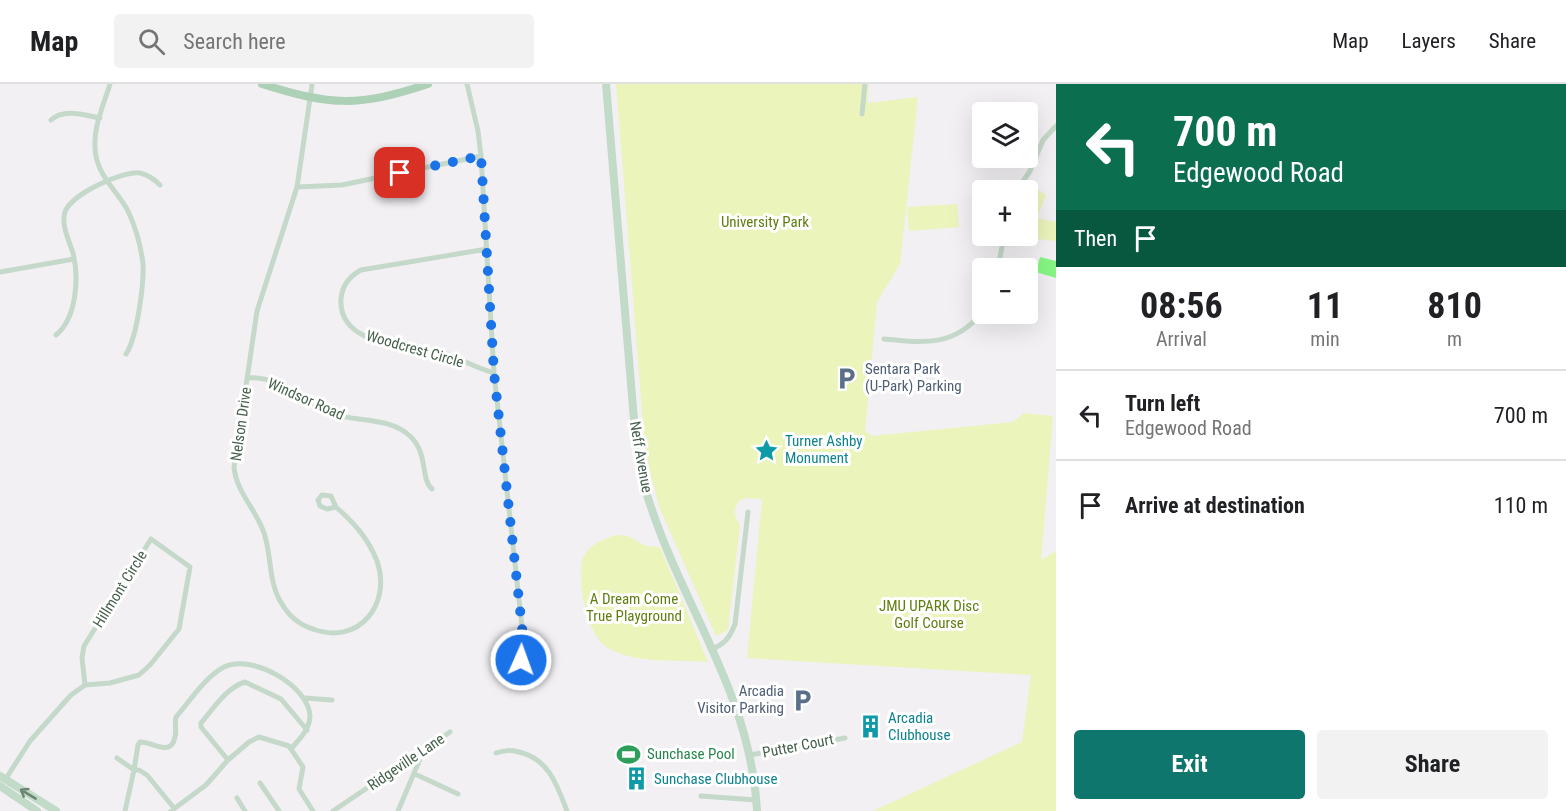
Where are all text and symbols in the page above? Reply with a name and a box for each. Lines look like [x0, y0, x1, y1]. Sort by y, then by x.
search box [114, 14, 534, 68]
text: Map [30, 25, 78, 58]
icon: search [135, 25, 168, 58]
text: Search here [183, 29, 286, 54]
text: Map [1332, 29, 1369, 53]
text: Layers [1402, 29, 1456, 53]
text: Share [1489, 29, 1536, 53]
map controls [972, 102, 1038, 324]
button: layers [972, 102, 1038, 168]
text: 700 m [1173, 107, 1278, 156]
icon: left [1074, 108, 1152, 186]
pin [374, 147, 425, 198]
icon: arrive [383, 156, 416, 189]
text: Edgewood Road [1173, 157, 1344, 189]
button: + [972, 180, 1038, 246]
park label: University Park [721, 213, 809, 231]
icon: arrive [1129, 222, 1162, 255]
text: Then [1074, 226, 1117, 251]
button: − [972, 258, 1038, 324]
text: 08:56 [1140, 285, 1223, 327]
text: 11 [1307, 285, 1343, 327]
text: 810 [1427, 285, 1482, 327]
street label: Woodcrest Circle [364, 326, 466, 372]
text: Arrival [1156, 327, 1207, 351]
text: min [1310, 327, 1340, 351]
text: m [1447, 327, 1462, 351]
place label: Sentara Park (U-Park) Parking [865, 360, 962, 395]
parking icon: Sentara Park (U-Park) Parking [834, 365, 860, 391]
street label: Windsor Road [265, 374, 347, 424]
street label: Nelson Drive [227, 386, 255, 462]
text: Turn left [1125, 391, 1200, 416]
icon: left [1074, 399, 1107, 432]
text: 700 m [1494, 403, 1548, 428]
text: Edgewood Road [1125, 416, 1252, 440]
street label: Neff Avenue [626, 420, 656, 494]
place label: Turner Ashby Monument [785, 432, 863, 467]
place icon: Turner Ashby Monument [754, 437, 780, 463]
icon: arrive [1074, 489, 1107, 522]
text: Arrive at destination [1125, 493, 1305, 518]
text: 110 m [1494, 493, 1548, 518]
street label: Hillmont Circle [89, 547, 151, 631]
park label: A Dream Come True Playground [586, 590, 682, 625]
park label: JMU UPARK Disc Golf Course [879, 597, 979, 632]
position arrow [489, 628, 553, 692]
place label: Arcadia Visitor Parking [697, 682, 784, 717]
parking icon: Arcadia Visitor Parking [789, 687, 815, 713]
place label: Arcadia Clubhouse [888, 709, 951, 744]
building icon: Arcadia Clubhouse [857, 714, 883, 740]
street label: Ridgeville Lane [364, 730, 448, 794]
street label: Putter Court [761, 730, 835, 762]
button: Exit [1074, 730, 1305, 799]
button: Share [1317, 730, 1548, 799]
sports icon: Sunchase Pool [616, 741, 642, 767]
place label: Sunchase Pool [647, 745, 735, 763]
building icon: Sunchase Clubhouse [623, 766, 649, 792]
place label: Sunchase Clubhouse [654, 770, 777, 788]
one-way arrow [20, 788, 37, 800]

